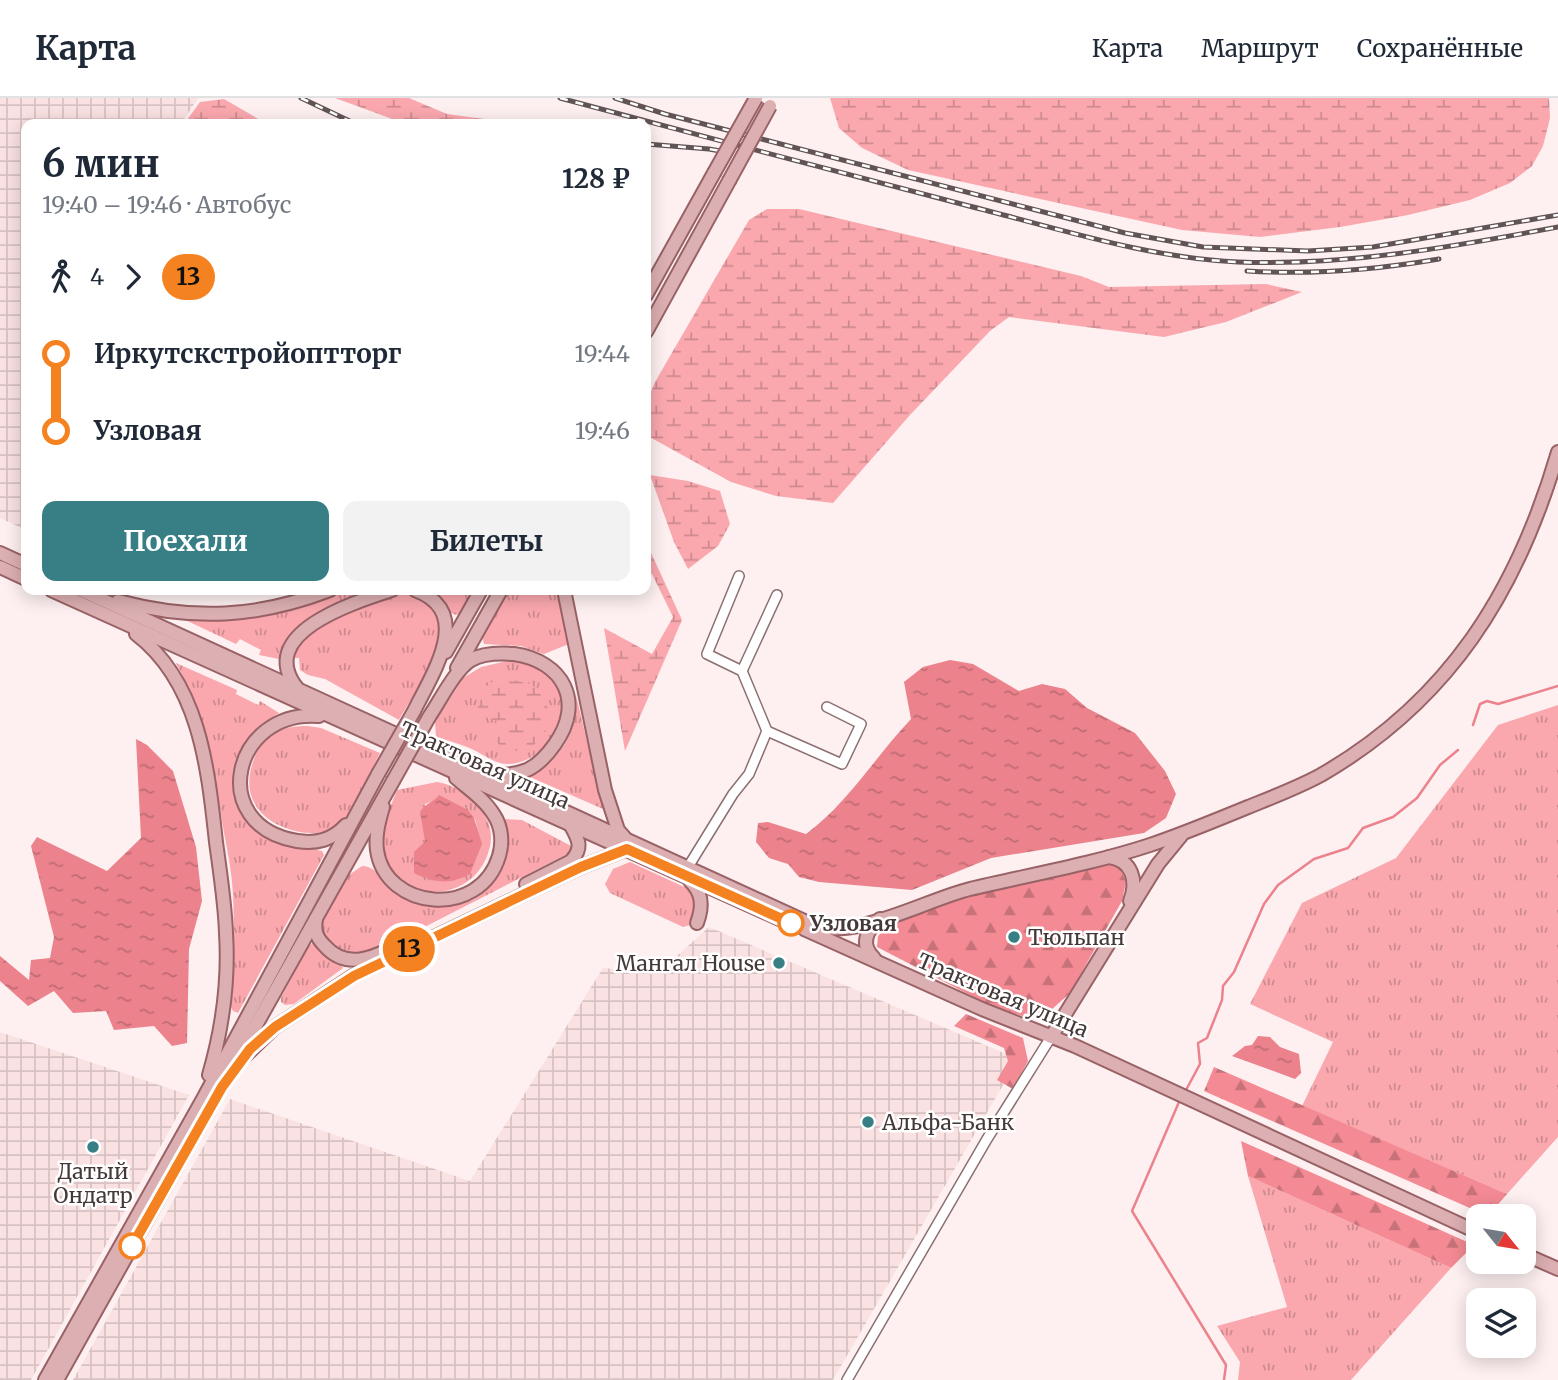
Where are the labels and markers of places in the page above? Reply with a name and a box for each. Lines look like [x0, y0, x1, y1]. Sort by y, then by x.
marker: Узловая [778, 910, 804, 936]
place label: Узловая [809, 910, 897, 937]
place label: Тюльпан [1028, 924, 1125, 951]
marker: Тюльпан [1006, 929, 1022, 945]
place label: Мангал House [616, 950, 765, 977]
marker: Мангал House [771, 955, 787, 971]
place label: Альфа-Банк [881, 1109, 1014, 1136]
marker: Альфа-Банк [860, 1114, 876, 1130]
marker: Датый Ондатр [85, 1139, 101, 1155]
place label: Датый Ондатр [53, 1158, 133, 1209]
unlabelled marker [119, 1233, 145, 1259]

